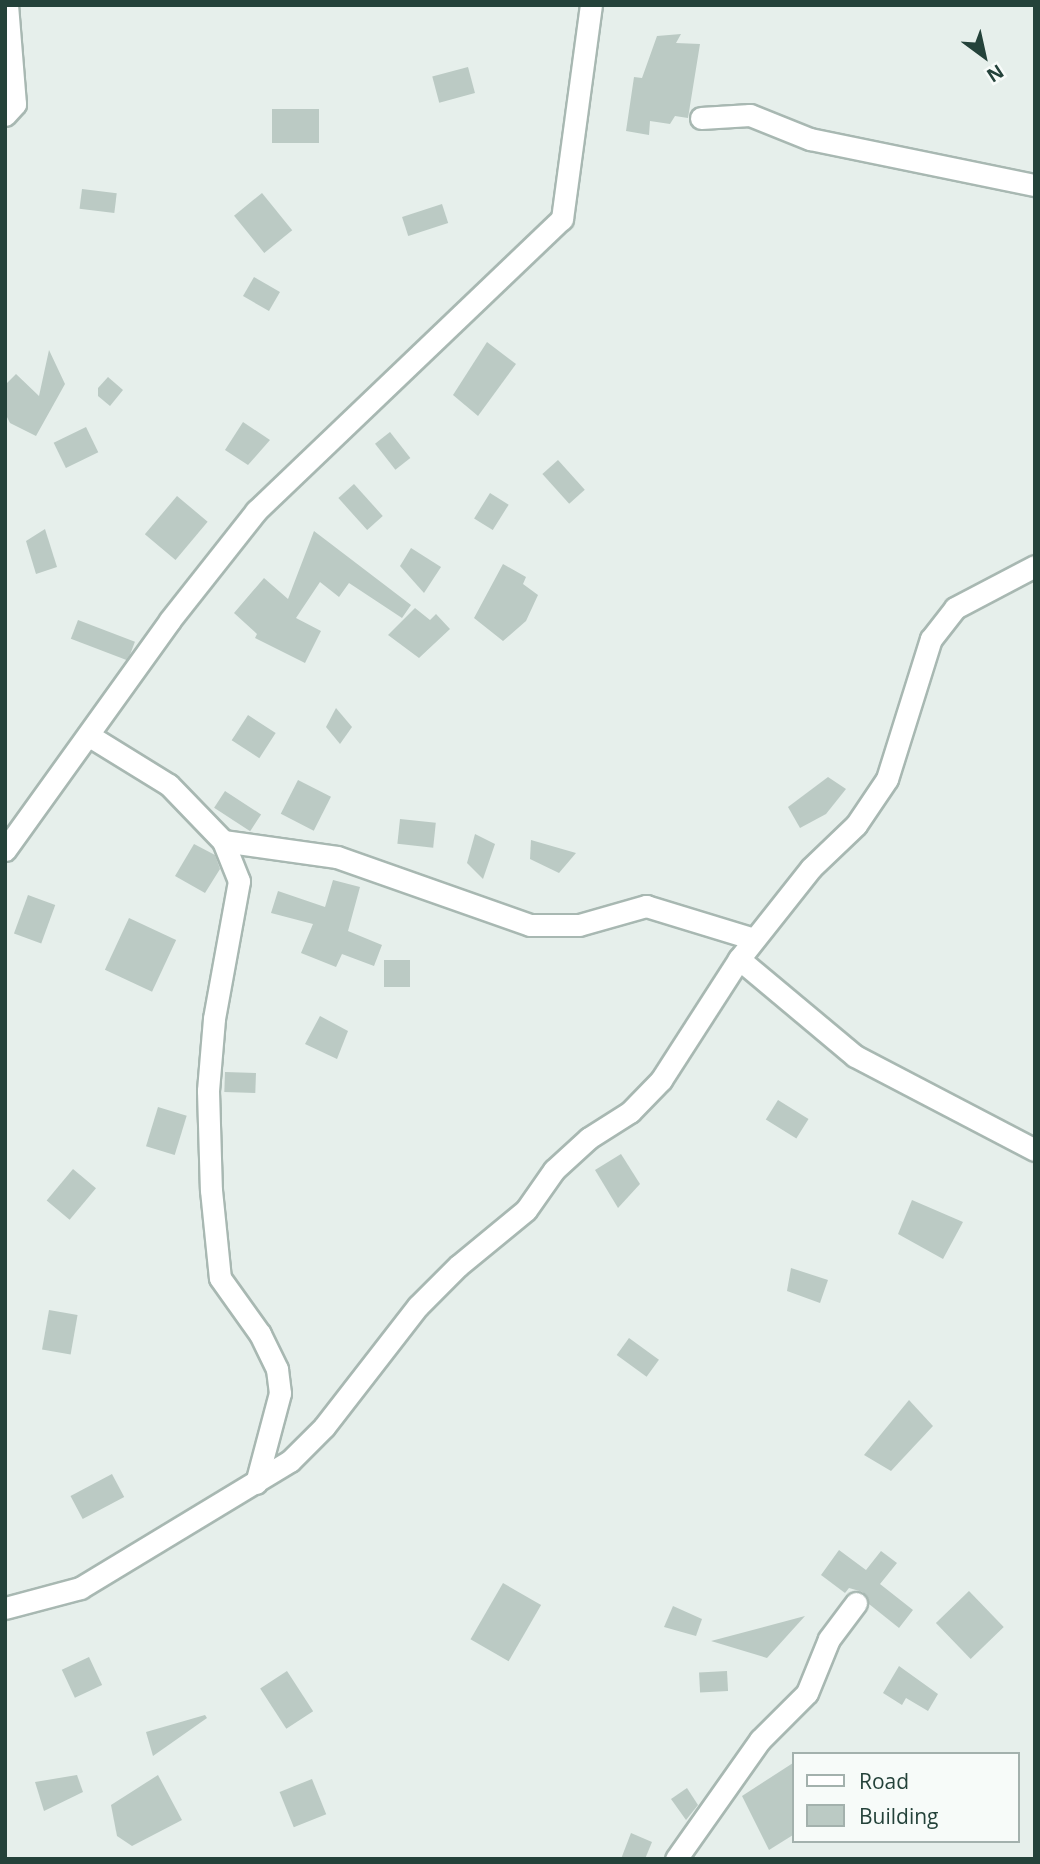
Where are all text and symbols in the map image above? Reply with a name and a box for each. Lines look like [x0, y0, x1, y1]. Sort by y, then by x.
north arrow [949, 21, 1019, 91]
text: N [982, 58, 1009, 89]
legend [792, 1752, 1019, 1843]
text: Road [859, 1767, 909, 1795]
text: Building [859, 1802, 938, 1830]

